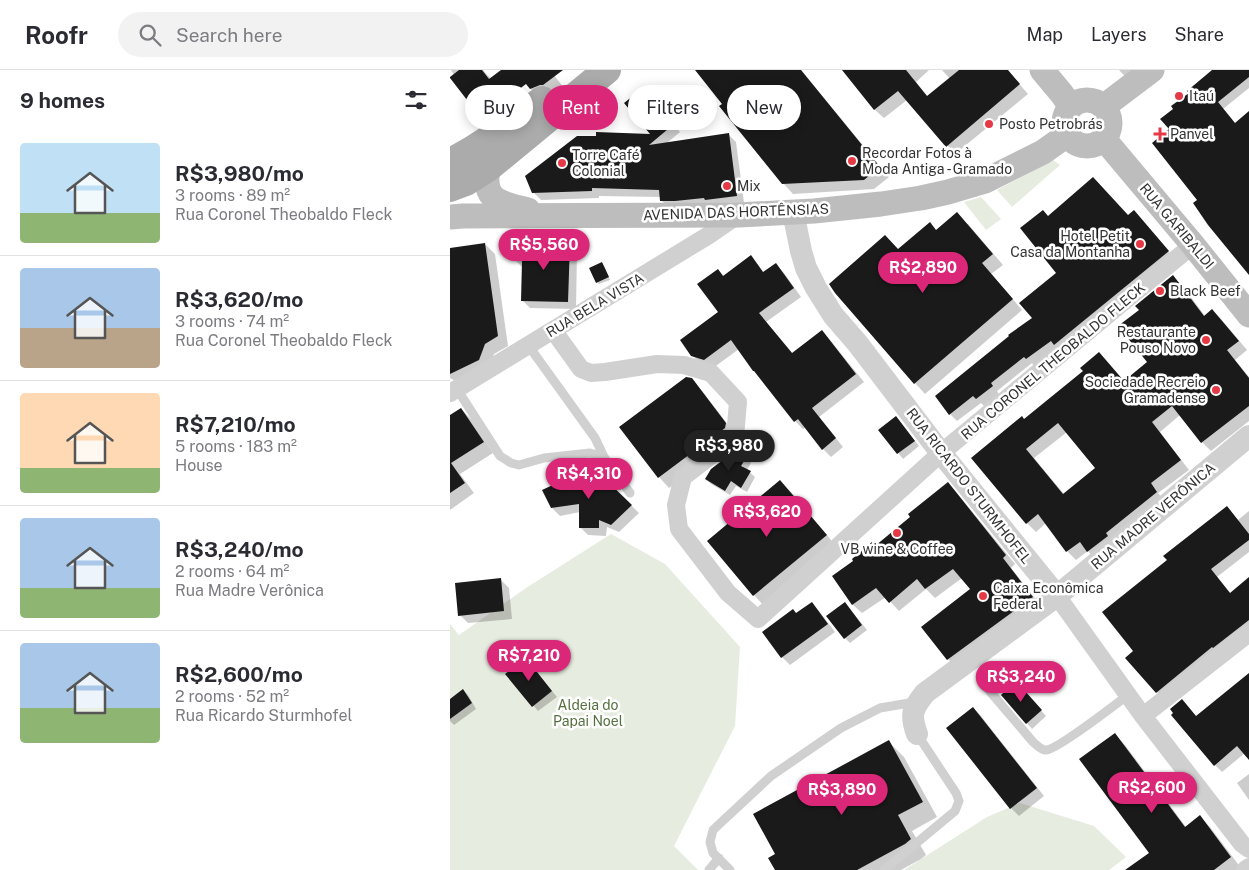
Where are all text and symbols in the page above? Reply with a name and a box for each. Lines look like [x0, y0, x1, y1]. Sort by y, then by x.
search box [118, 12, 468, 57]
text: Roofr [25, 21, 88, 49]
icon: search [136, 21, 164, 49]
text: Search here [176, 24, 283, 46]
text: Map [1027, 24, 1063, 45]
text: Layers [1091, 24, 1147, 45]
text: Share [1175, 24, 1224, 45]
chip: Buy [465, 85, 533, 130]
chip: Rent [543, 85, 618, 130]
chip: Filters [628, 85, 717, 130]
chip: New [727, 85, 801, 130]
icon: filters [402, 86, 430, 114]
text: 9 homes [20, 88, 105, 113]
place label: Itaú [1189, 88, 1214, 104]
marker: Itaú [1173, 90, 1185, 102]
place label: Posto Petrobrás [999, 116, 1103, 132]
marker: Posto Petrobrás [983, 118, 995, 130]
place label: Panvel [1170, 126, 1213, 142]
marker: Panvel [1154, 128, 1166, 140]
place label: Recordar Fotos à Moda Antiga - Gramado [862, 145, 1012, 177]
place label: Torre Café Colonial [572, 147, 640, 179]
marker: Recordar Fotos à Moda Antiga - Gramado [846, 155, 858, 167]
marker: Torre Café Colonial [556, 157, 568, 169]
text: R$3,980/mo [175, 161, 304, 186]
icon: home [60, 163, 120, 223]
place label: Mix [737, 178, 761, 194]
marker: Mix [721, 180, 733, 192]
street label: RUA GARIBALDI [1137, 180, 1217, 272]
text: 3 rooms · 89 m² [175, 186, 290, 205]
street label: AVENIDA DAS HORTÊNSIAS [643, 200, 829, 223]
text: Rua Coronel Theobaldo Fleck [175, 205, 393, 224]
pin: R$5,560 [498, 228, 590, 271]
place label: Hotel Petit Casa da Montanha [1010, 228, 1130, 260]
text: R$5,560 [510, 235, 578, 254]
marker: Hotel Petit Casa da Montanha [1134, 238, 1146, 250]
pin: R$2,890 [877, 252, 969, 294]
text: R$2,890 [889, 258, 957, 277]
street label: RUA BELA VISTA [543, 270, 647, 340]
street label: RUA CORONEL THEOBALDO FLECK [958, 279, 1149, 443]
place label: Black Beef [1170, 283, 1241, 299]
marker: Black Beef [1154, 285, 1166, 297]
text: R$3,620/mo [175, 287, 303, 312]
icon: home [60, 288, 120, 348]
text: 3 rooms · 74 m² [175, 312, 289, 331]
place label: Restaurante Pouso Novo [1117, 324, 1196, 356]
text: Rua Coronel Theobaldo Fleck [175, 331, 393, 350]
marker: Restaurante Pouso Novo [1200, 334, 1212, 346]
place label: Sociedade Recreio Gramadense [1085, 374, 1206, 406]
marker: Sociedade Recreio Gramadense [1210, 384, 1222, 396]
street label: RUA RICARDO STURMHOFEL [903, 405, 1035, 567]
text: R$7,210/mo [175, 412, 296, 437]
icon: home [60, 413, 120, 473]
pin: R$3,980 [683, 430, 775, 472]
text: R$3,980 [695, 436, 763, 455]
text: 5 rooms · 183 m² [175, 437, 297, 456]
text: House [175, 456, 223, 475]
pin: R$4,310 [543, 458, 635, 500]
street label: RUA MADRE VERÔNICA [1087, 459, 1218, 573]
text: R$4,310 [557, 464, 621, 483]
pin: R$3,620 [721, 496, 813, 538]
text: R$3,620 [733, 502, 801, 521]
marker: VB wine & Coffee [891, 527, 903, 539]
text: R$3,240/mo [175, 537, 304, 562]
icon: home [60, 538, 120, 598]
place label: VB wine & Coffee [841, 541, 954, 557]
text: 2 rooms · 64 m² [175, 562, 289, 581]
place label: Caixa Econômica Federal [993, 580, 1103, 612]
text: Rua Madre Verônica [175, 581, 324, 600]
marker: Caixa Econômica Federal [977, 590, 989, 602]
pin: R$7,210 [483, 640, 575, 682]
text: R$7,210 [498, 646, 560, 665]
pin: R$3,240 [975, 660, 1067, 703]
text: R$2,600/mo [175, 662, 303, 687]
icon: home [60, 663, 120, 723]
text: R$3,240 [987, 667, 1055, 686]
text: 2 rooms · 52 m² [175, 687, 289, 706]
park label: Aldeia do Papai Noel [553, 697, 623, 729]
text: Rua Ricardo Sturmhofel [175, 706, 352, 725]
pin: R$2,600 [1106, 772, 1198, 814]
pin: R$3,890 [796, 774, 888, 816]
text: R$2,600 [1118, 778, 1186, 797]
text: R$3,890 [808, 780, 876, 799]

